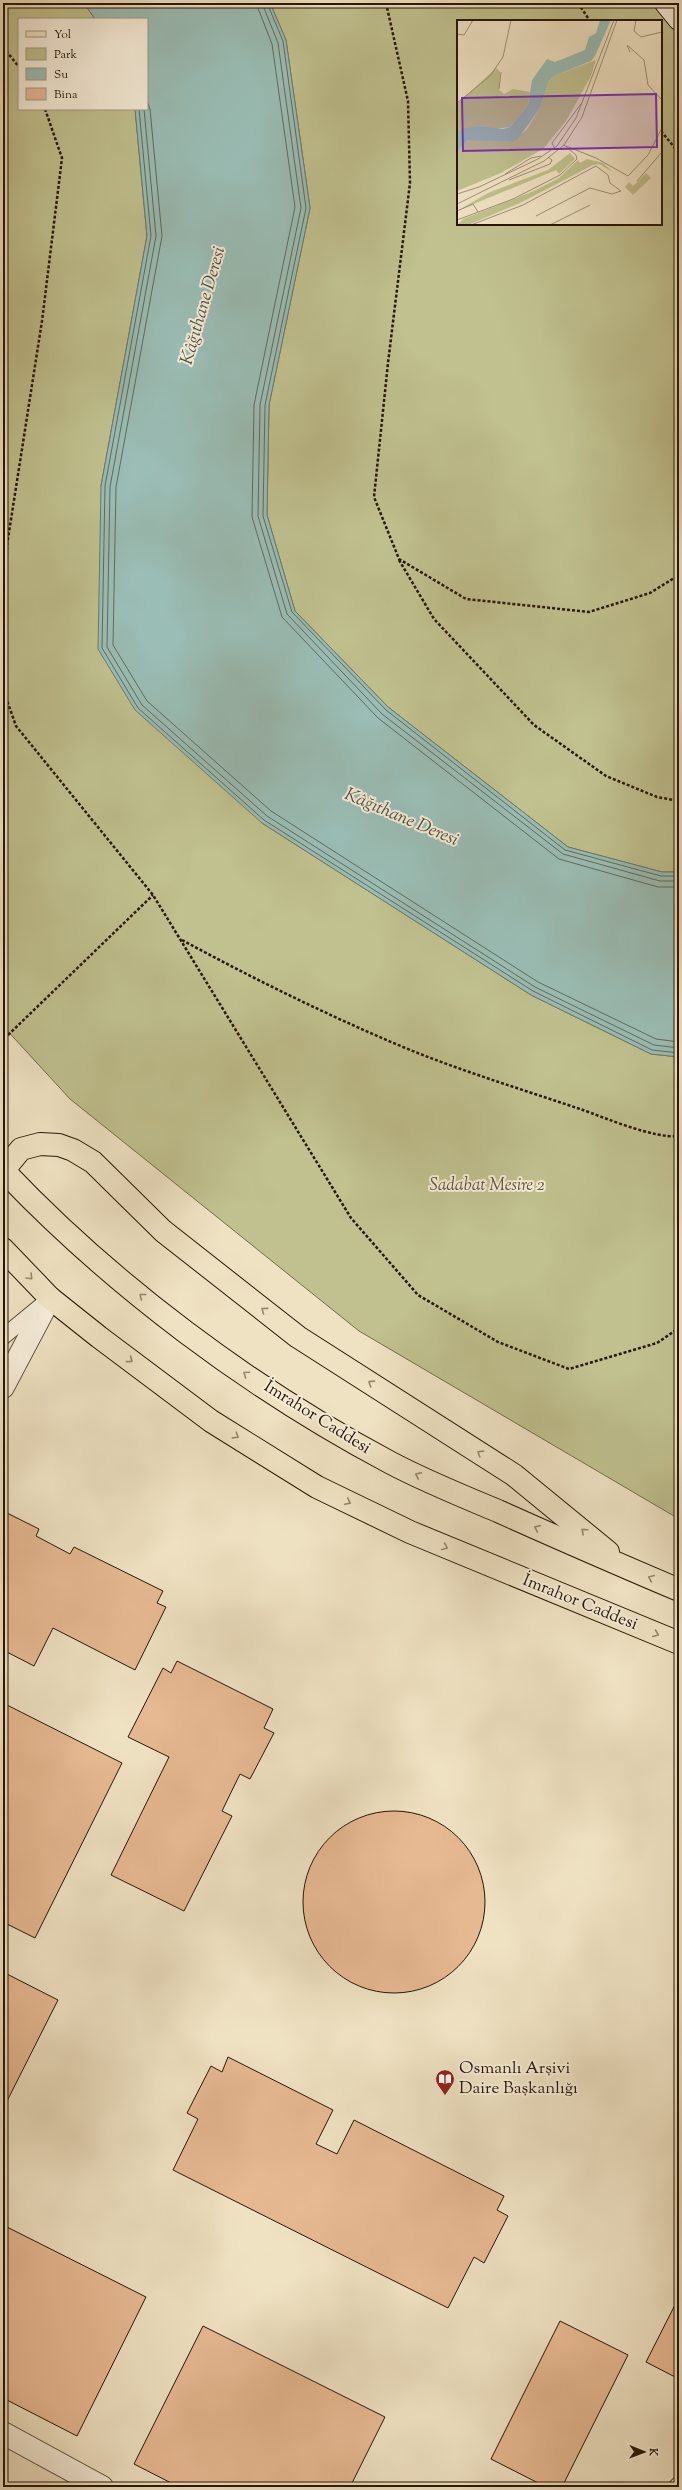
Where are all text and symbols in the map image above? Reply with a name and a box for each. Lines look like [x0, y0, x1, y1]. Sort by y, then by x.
legend [18, 18, 148, 110]
inset map [457, 20, 662, 225]
text: Yol [54, 26, 72, 44]
text: Park [54, 46, 77, 64]
text: Su [54, 66, 68, 84]
text: Bina [54, 86, 78, 104]
water label: Kâğıthane Deresi [175, 244, 233, 368]
water label: Kâğıthane Deresi [340, 782, 462, 854]
park label: Sadabat Mesire 2 [430, 1174, 545, 1198]
one-way arrow [25, 1272, 33, 1280]
one-way arrow [139, 1294, 146, 1301]
one-way arrow [261, 1308, 268, 1315]
one-way arrow [126, 1355, 133, 1363]
one-way arrow [244, 1372, 251, 1379]
street label: İmrahor Caddesi [259, 1375, 375, 1461]
one-way arrow [368, 1380, 375, 1388]
one-way arrow [232, 1431, 239, 1439]
one-way arrow [477, 1451, 484, 1458]
one-way arrow [415, 1472, 422, 1480]
one-way arrow [343, 1497, 351, 1505]
one-way arrow [533, 1525, 540, 1533]
one-way arrow [581, 1529, 589, 1536]
one-way arrow [441, 1542, 449, 1550]
street label: İmrahor Caddesi [519, 1569, 641, 1637]
one-way arrow [648, 1575, 655, 1583]
one-way arrow [653, 1629, 660, 1637]
place label: Osmanlı Arşivi Daire Başkanlığı [459, 2057, 578, 2101]
library icon: Osmanlı Arşivi Daire Başkanlığı [434, 2068, 456, 2096]
north arrow [624, 2432, 664, 2472]
text: K [645, 2447, 661, 2456]

